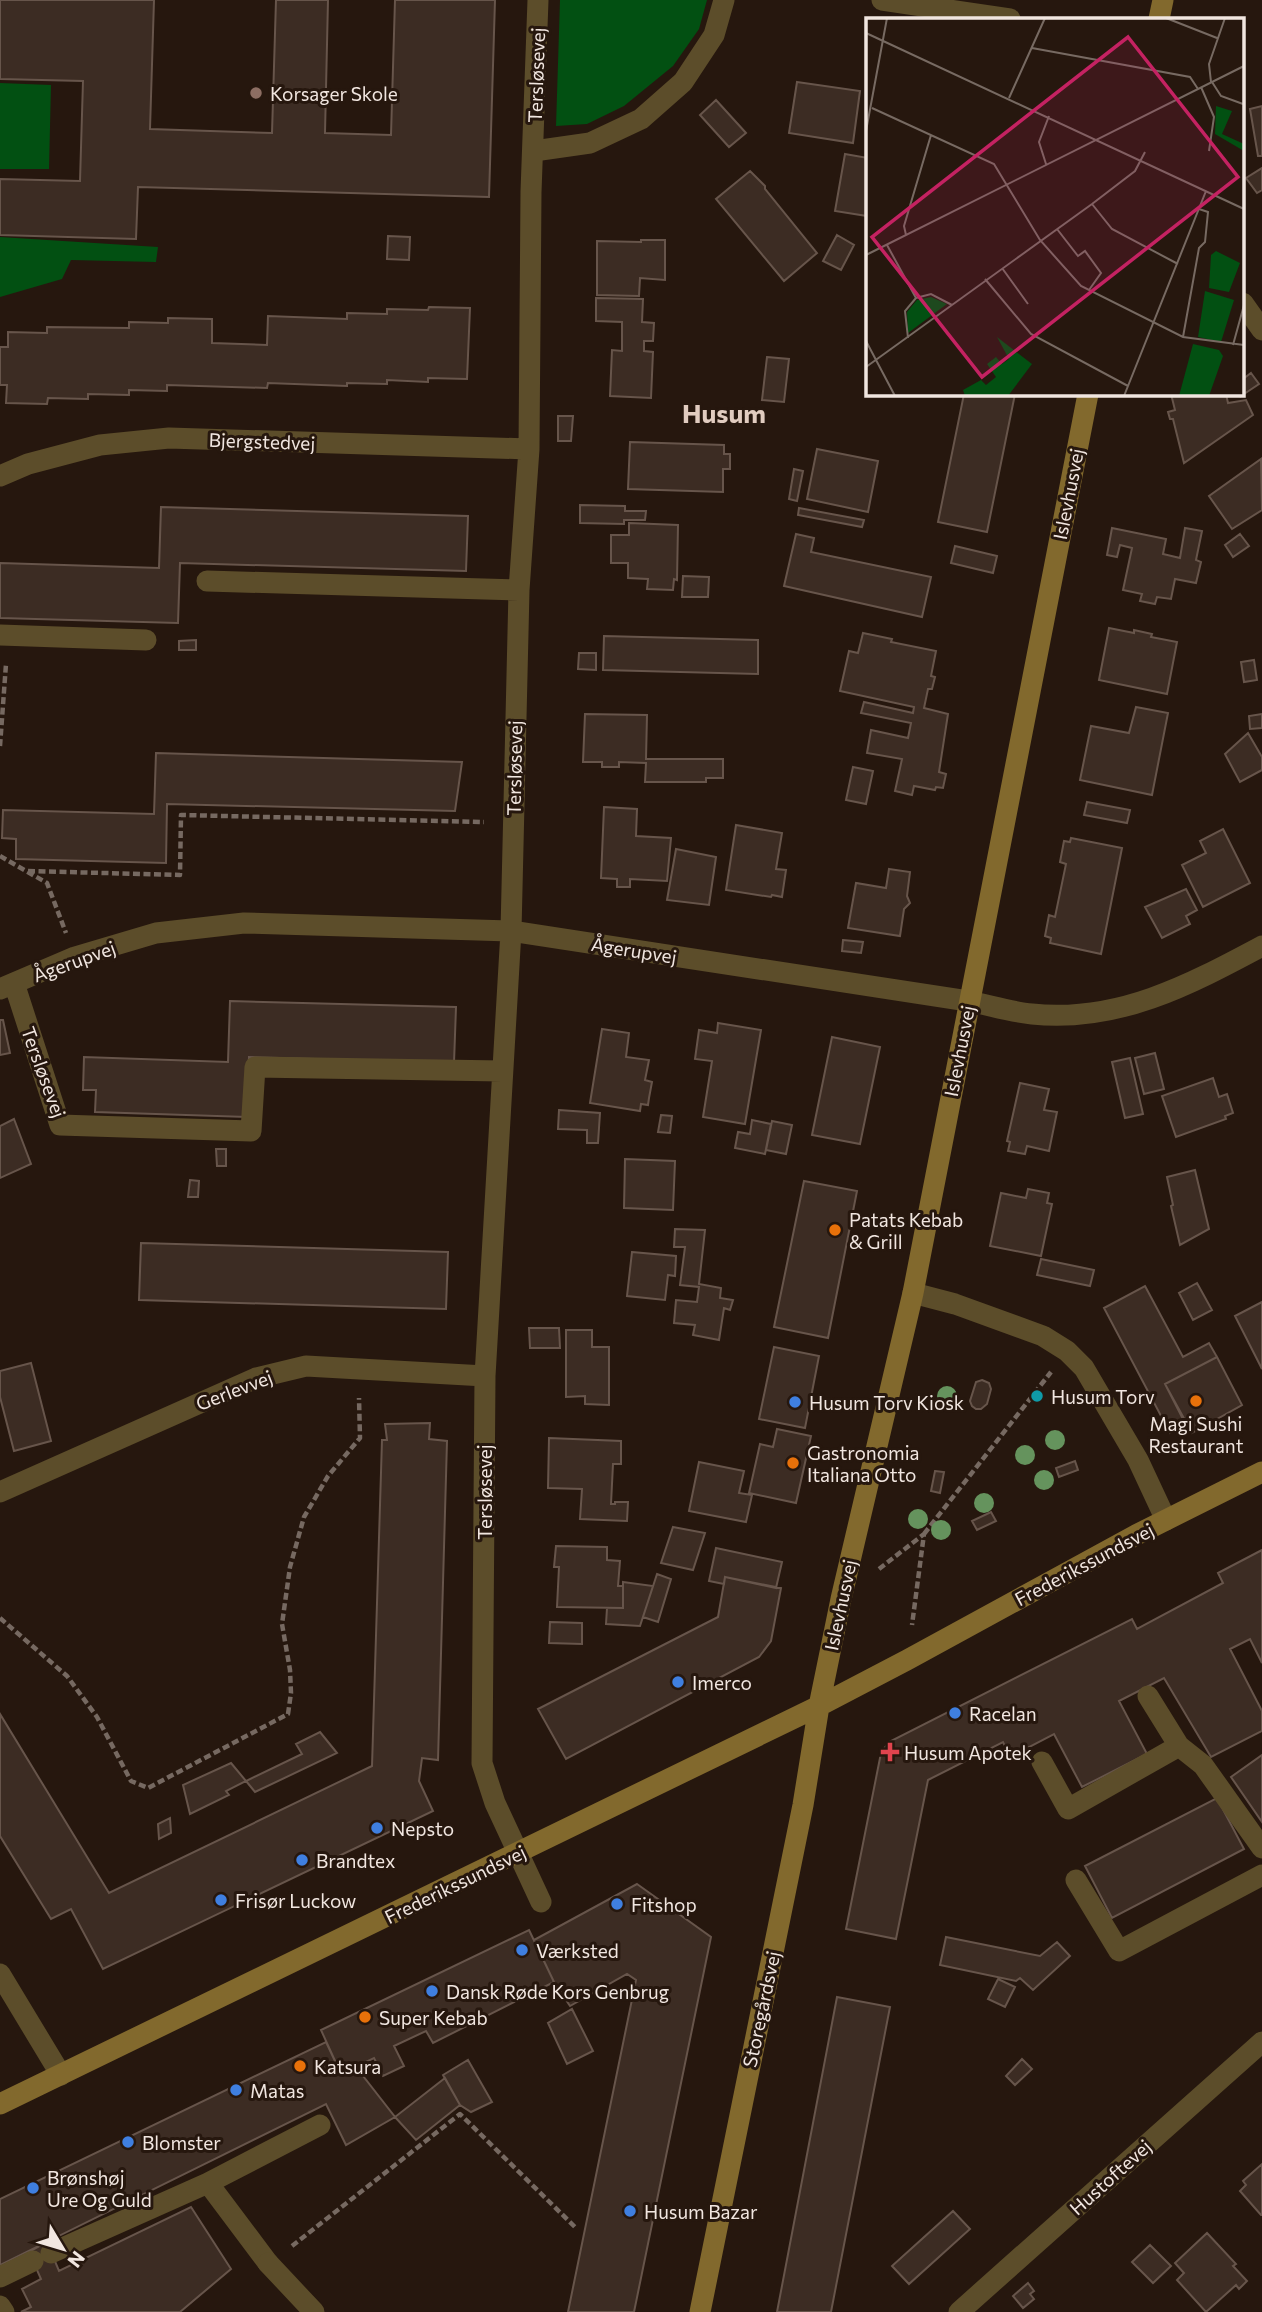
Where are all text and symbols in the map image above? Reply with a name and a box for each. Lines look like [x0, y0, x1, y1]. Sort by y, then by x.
inset map [866, 18, 1244, 396]
street label: Tersløsevej [523, 27, 549, 123]
place label: Korsager Skole [270, 82, 398, 105]
marker: Korsager Skole [248, 85, 264, 101]
district label: Husum [682, 397, 766, 428]
street label: Bjergstedvej [208, 428, 316, 454]
street label: Islevhusvej [1048, 446, 1088, 542]
street label: Tersløsevej [502, 720, 526, 816]
street label: Ågerupvej [590, 931, 679, 968]
street label: Ågerupvej [29, 934, 118, 987]
street label: Islevhusvej [939, 1003, 979, 1099]
street label: Tersløsevej [17, 1023, 71, 1121]
place label: Patats Kebab & Grill [849, 1208, 963, 1253]
marker: Patats Kebab & Grill [827, 1222, 843, 1238]
street label: Gerlevvej [192, 1365, 276, 1415]
place label: Husum Torv [1051, 1385, 1155, 1408]
marker: Husum Torv [1029, 1388, 1045, 1404]
place label: Husum Torv Kiosk [809, 1391, 964, 1414]
marker: Magi Sushi Restaurant [1188, 1393, 1204, 1409]
marker: Husum Torv Kiosk [787, 1394, 803, 1410]
place label: Magi Sushi Restaurant [1148, 1412, 1244, 1457]
place label: Gastronomia Italiana Otto [807, 1441, 920, 1486]
street label: Tersløsevej [473, 1444, 496, 1540]
marker: Gastronomia Italiana Otto [785, 1455, 801, 1471]
street label: Frederikssundsvej [1011, 1518, 1157, 1610]
street label: Islevhusvej [819, 1557, 861, 1653]
place label: Imerco [692, 1671, 752, 1694]
marker: Imerco [670, 1674, 686, 1690]
place label: Racelan [969, 1702, 1037, 1725]
marker: Racelan [947, 1705, 963, 1721]
place label: Husum Apotek [904, 1741, 1032, 1764]
marker: Husum Apotek [882, 1744, 898, 1760]
place label: Nepsto [391, 1817, 454, 1840]
marker: Nepsto [369, 1820, 385, 1836]
street label: Frederikssundsvej [381, 1840, 529, 1928]
place label: Brandtex [316, 1849, 395, 1872]
marker: Brandtex [294, 1852, 310, 1868]
place label: Frisør Luckow [235, 1889, 356, 1912]
marker: Frisør Luckow [213, 1892, 229, 1908]
place label: Fitshop [631, 1893, 697, 1916]
marker: Fitshop [609, 1896, 625, 1912]
place label: Værksted [536, 1939, 619, 1962]
marker: Værksted [514, 1942, 530, 1958]
street label: Storegårdsvej [737, 1949, 785, 2069]
place label: Dansk Røde Kors Genbrug [446, 1980, 669, 2003]
marker: Dansk Røde Kors Genbrug [424, 1983, 440, 1999]
place label: Super Kebab [379, 2006, 488, 2029]
marker: Super Kebab [357, 2009, 373, 2025]
place label: Katsura [314, 2055, 381, 2078]
marker: Katsura [292, 2058, 308, 2074]
place label: Matas [250, 2079, 304, 2102]
marker: Matas [228, 2082, 244, 2098]
place label: Blomster [142, 2131, 221, 2154]
marker: Blomster [120, 2134, 136, 2150]
street label: Hustoftevej [1065, 2134, 1155, 2220]
place label: Brønshøj Ure Og Guld [47, 2166, 152, 2211]
marker: Brønshøj Ure Og Guld [25, 2180, 41, 2196]
place label: Husum Bazar [644, 2200, 758, 2223]
marker: Husum Bazar [622, 2203, 638, 2219]
north arrow [28, 2214, 98, 2284]
text: N [63, 2247, 90, 2272]

